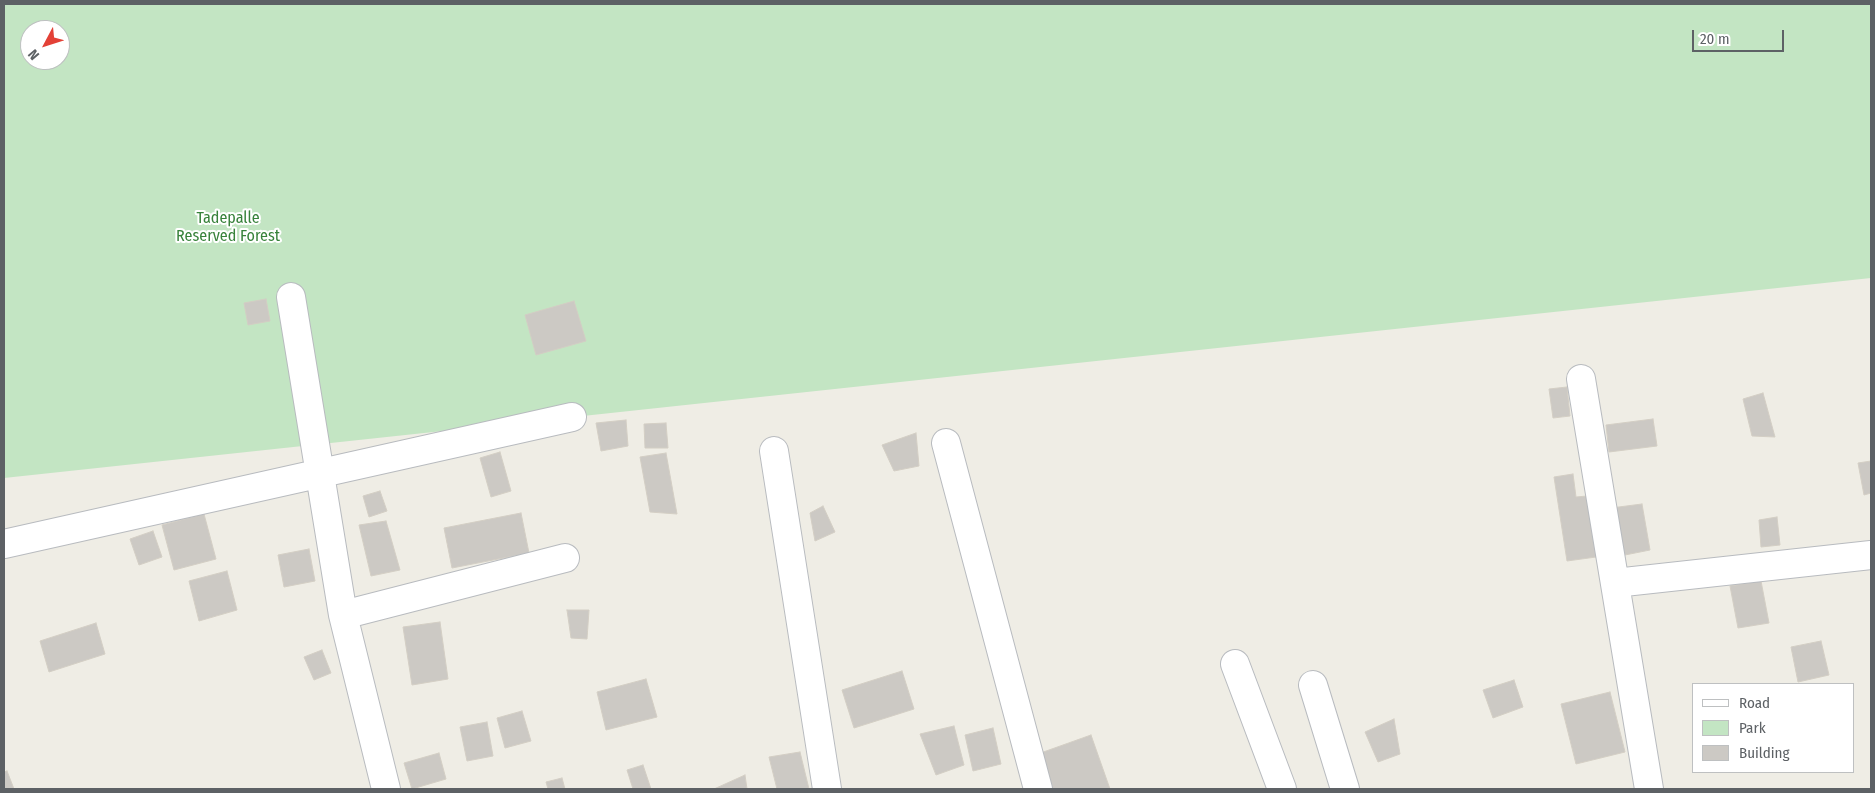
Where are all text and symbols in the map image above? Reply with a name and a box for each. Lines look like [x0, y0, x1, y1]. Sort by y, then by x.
north arrow [20, 20, 70, 70]
scale bar [1695, 20, 1788, 52]
text: 20 m [1700, 30, 1730, 48]
text: N [25, 46, 43, 63]
park label: Tadepalle Reserved Forest [176, 209, 280, 247]
legend [1692, 683, 1855, 773]
text: Road [1739, 694, 1770, 712]
text: Park [1739, 719, 1766, 737]
text: Building [1739, 744, 1790, 762]

